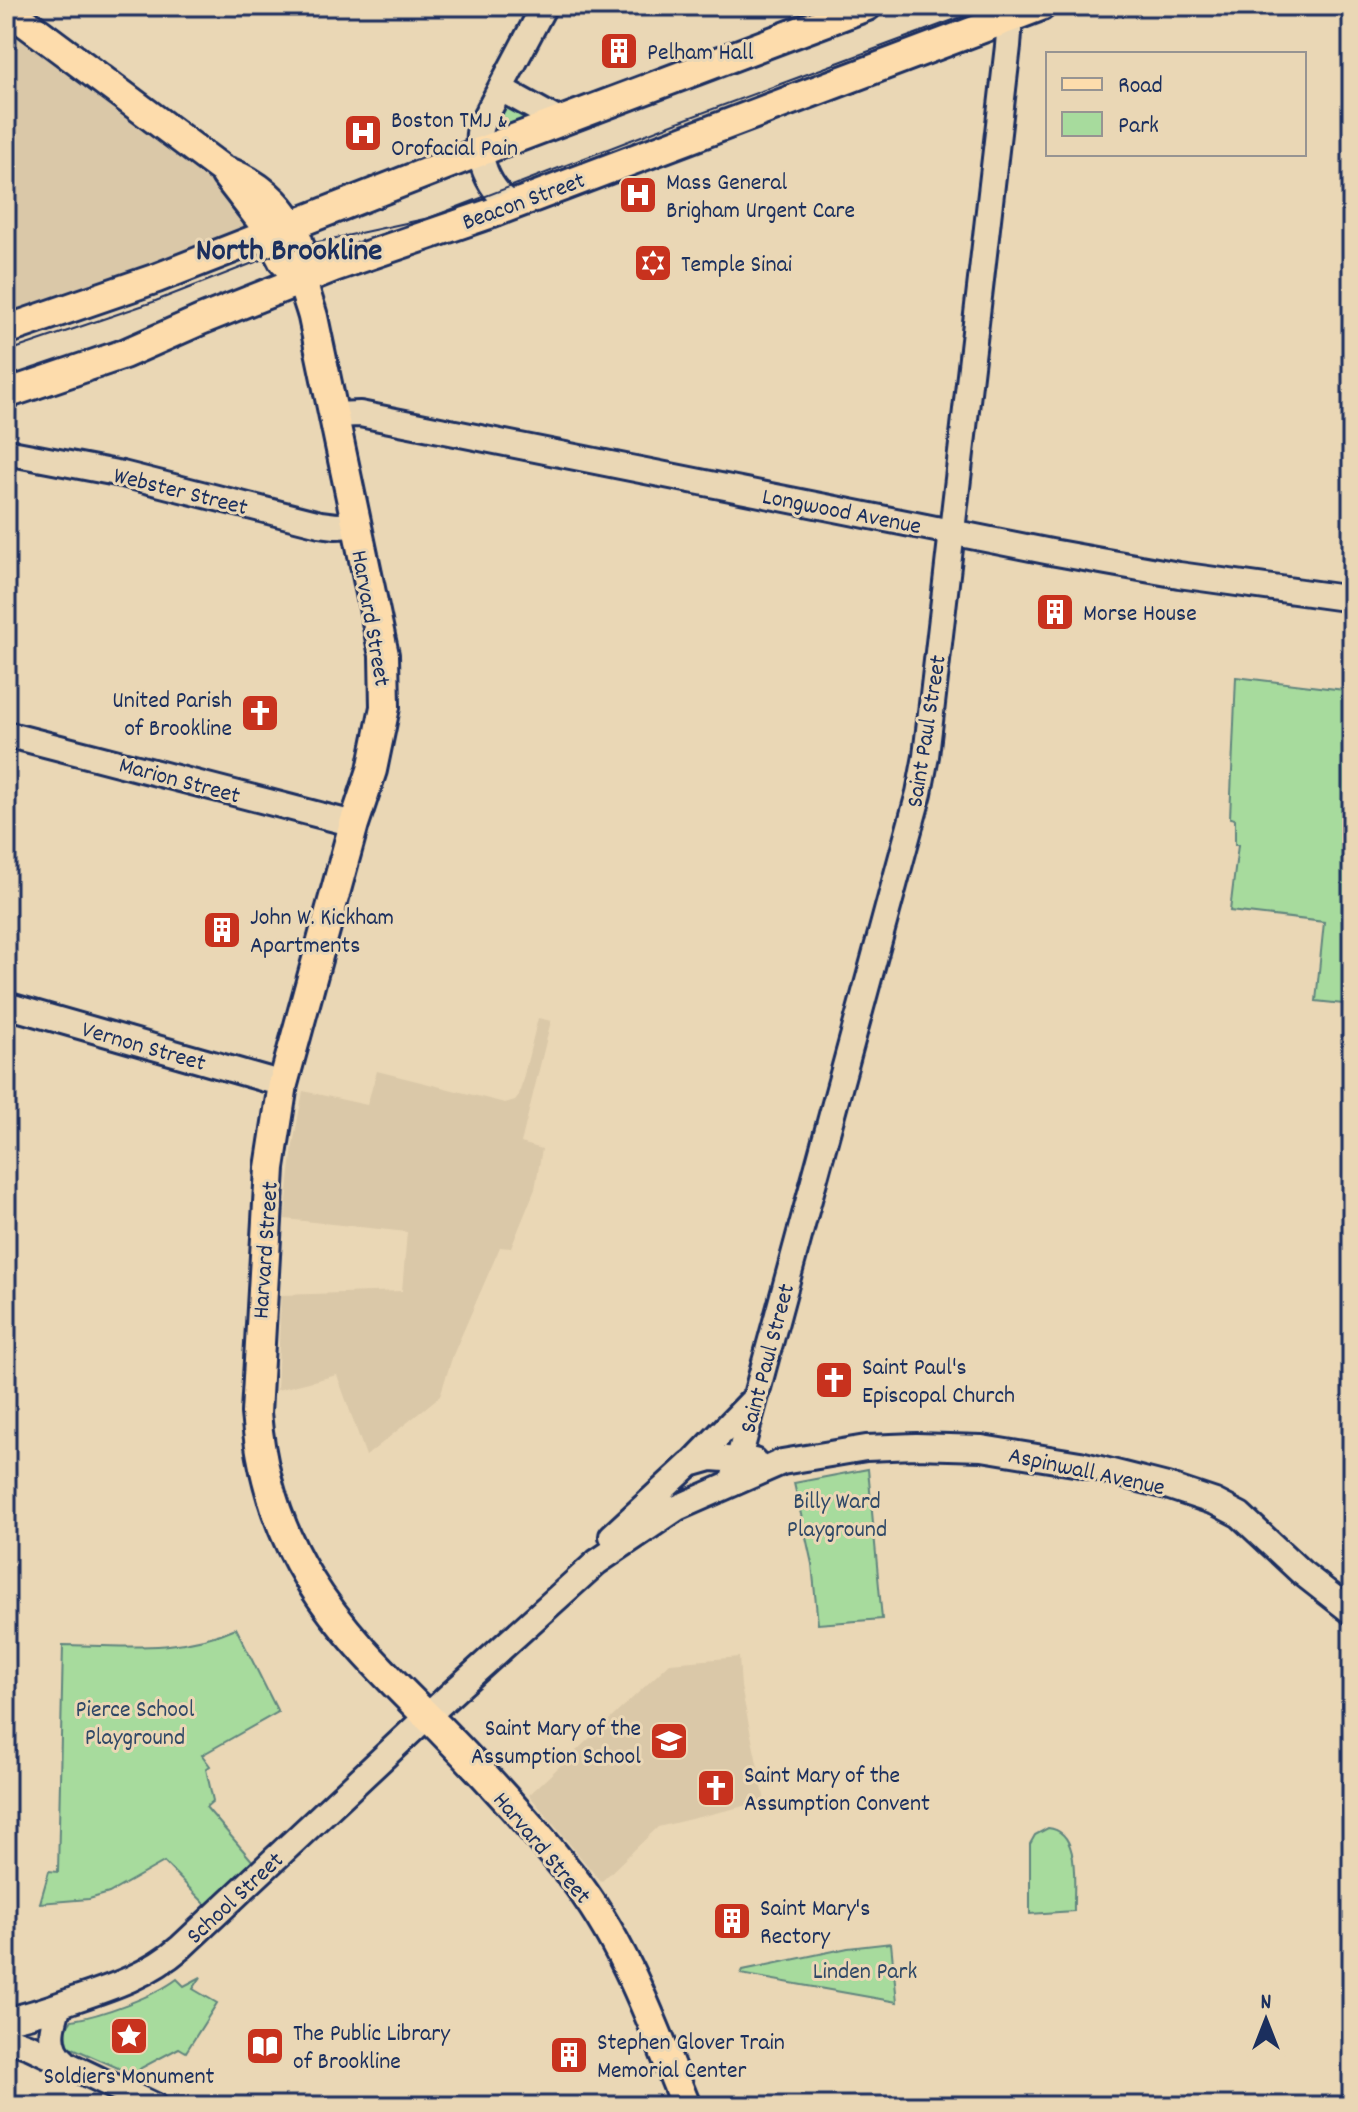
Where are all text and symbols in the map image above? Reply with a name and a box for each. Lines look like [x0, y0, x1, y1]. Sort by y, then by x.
building icon: Pelham Hall [598, 30, 640, 72]
place label: Pelham Hall [647, 37, 754, 71]
legend [1046, 52, 1306, 156]
text: Road [1118, 70, 1163, 104]
place label: Boston TMJ & Orofacial Pain [391, 105, 518, 167]
text: Park [1118, 110, 1159, 144]
hospital icon: Boston TMJ & Orofacial Pain [342, 112, 384, 154]
street label: Beacon Street [458, 165, 590, 241]
place label: Mass General Brigham Urgent Care [666, 167, 855, 229]
hospital icon: Mass General Brigham Urgent Care [617, 174, 659, 216]
district label: North Brookline [196, 230, 382, 276]
synagogue icon: Temple Sinai [632, 242, 674, 284]
place label: Temple Sinai [681, 249, 792, 283]
street label: Webster Street [110, 460, 251, 526]
street label: Longwood Avenue [759, 481, 924, 545]
street label: Harvard Street [340, 548, 398, 689]
building icon: Morse House [1034, 591, 1076, 633]
place label: Morse House [1083, 598, 1197, 632]
street label: Saint Paul Street [899, 653, 957, 810]
place label: United Parish of Brookline [112, 685, 232, 747]
church icon: United Parish of Brookline [239, 692, 281, 734]
street label: Marion Street [115, 749, 244, 814]
place label: John W. Kickham Apartments [250, 902, 394, 964]
building icon: John W. Kickham Apartments [201, 909, 243, 951]
street label: Vernon Street [77, 1014, 209, 1082]
street label: Harvard Street [245, 1180, 289, 1320]
street label: Saint Paul Street [733, 1280, 805, 1437]
place label: Saint Paul's Episcopal Church [862, 1352, 1015, 1414]
church icon: Saint Paul's Episcopal Church [813, 1359, 855, 1401]
street label: Aspinwall Avenue [1005, 1440, 1168, 1506]
park label: Billy Ward Playground [787, 1486, 887, 1548]
park label: Pierce School Playground [76, 1694, 195, 1756]
place label: Saint Mary of the Assumption School [471, 1713, 641, 1775]
school or university icon: Saint Mary of the Assumption School [648, 1720, 690, 1762]
place label: Saint Mary of the Assumption Convent [744, 1760, 930, 1822]
church icon: Saint Mary of the Assumption Convent [695, 1767, 737, 1809]
street label: Harvard Street [483, 1785, 598, 1913]
street label: School Street [180, 1845, 292, 1953]
place label: Saint Mary's Rectory [760, 1893, 870, 1955]
building icon: Saint Mary's Rectory [711, 1900, 753, 1942]
park label: Linden Park [813, 1956, 917, 1990]
north arrow [1226, 1980, 1306, 2060]
text: N [1261, 1988, 1272, 2019]
place icon: Soldiers Monument [108, 2015, 150, 2057]
place label: The Public Library of Brookline [293, 2018, 451, 2080]
library icon: The Public Library of Brookline [244, 2025, 286, 2067]
place label: Stephen Glover Train Memorial Center [597, 2027, 785, 2089]
building icon: Stephen Glover Train Memorial Center [548, 2034, 590, 2076]
place label: Soldiers Monument [44, 2061, 215, 2095]

